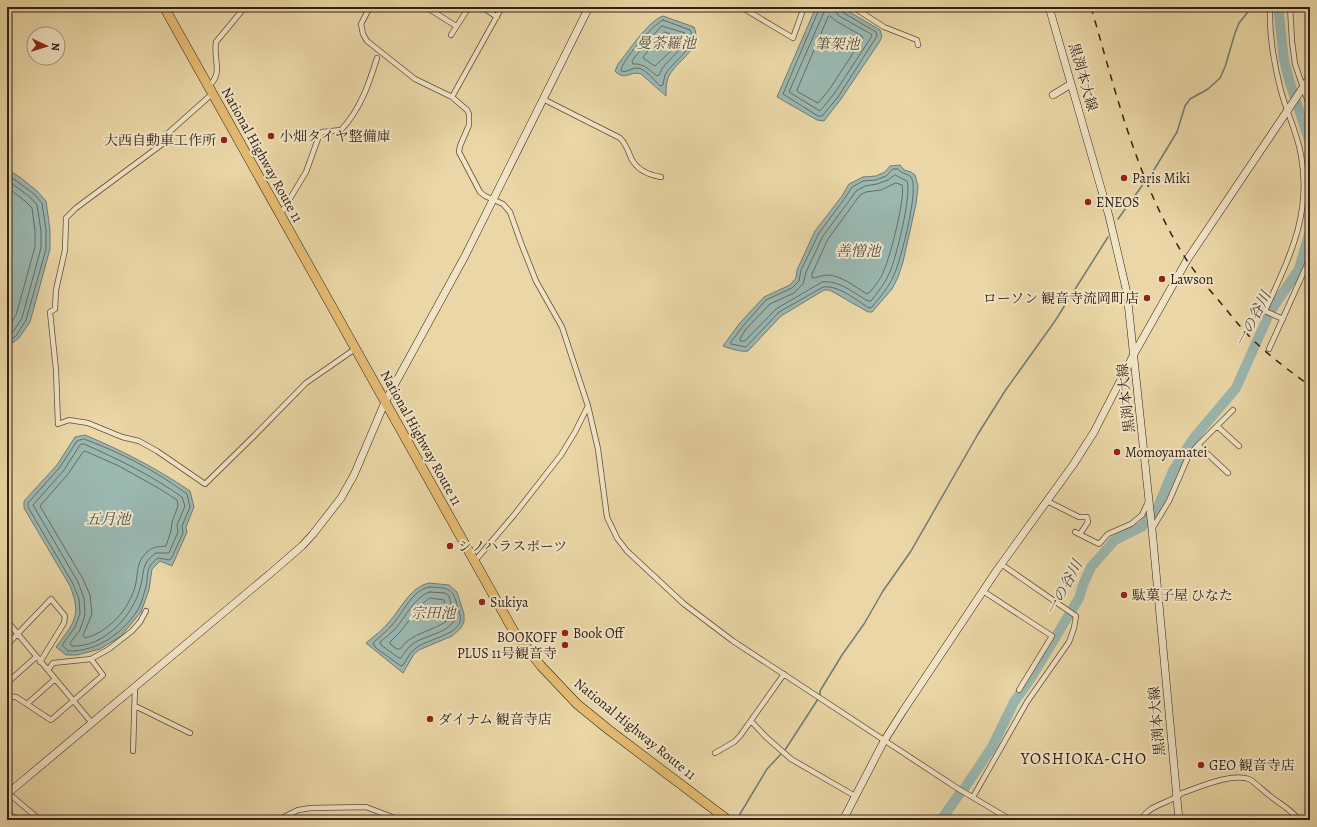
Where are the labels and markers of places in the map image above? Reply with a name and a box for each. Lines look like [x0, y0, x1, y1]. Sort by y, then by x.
place label: 小畑タイヤ整備庫 [279, 127, 391, 146]
place label: 大西自動車工作所 [104, 131, 216, 150]
marker: 小畑タイヤ整備庫 [266, 131, 276, 141]
marker: 大西自動車工作所 [219, 135, 229, 145]
place label: Paris Miki [1132, 169, 1190, 188]
marker: Paris Miki [1119, 173, 1129, 183]
place label: ENEOS [1096, 193, 1139, 212]
marker: ENEOS [1083, 197, 1093, 207]
place label: Lawson [1170, 270, 1214, 289]
marker: Lawson [1157, 274, 1167, 284]
place label: ローソン 観音寺流岡町店 [983, 289, 1139, 308]
marker: ローソン 観音寺流岡町店 [1142, 293, 1152, 303]
place label: Momoyamatei [1125, 443, 1208, 462]
marker: Momoyamatei [1112, 447, 1122, 457]
place label: シノハラスポーツ [458, 537, 567, 556]
marker: シノハラスポーツ [445, 541, 455, 551]
place label: 駄菓子屋 ひなた [1132, 586, 1233, 605]
marker: 駄菓子屋 ひなた [1119, 590, 1129, 600]
place label: Sukiya [490, 593, 529, 612]
marker: Sukiya [477, 597, 487, 607]
place label: Book Off [573, 624, 626, 643]
place label: BOOKOFF PLUS 11号観音寺 [457, 628, 557, 663]
marker: Book Off [560, 628, 570, 638]
marker: BOOKOFF PLUS 11号観音寺 [560, 640, 570, 650]
place label: ダイナム 観音寺店 [438, 710, 552, 729]
marker: ダイナム 観音寺店 [425, 714, 435, 724]
place label: GEO 観音寺店 [1209, 756, 1295, 775]
marker: GEO 観音寺店 [1196, 760, 1206, 770]

